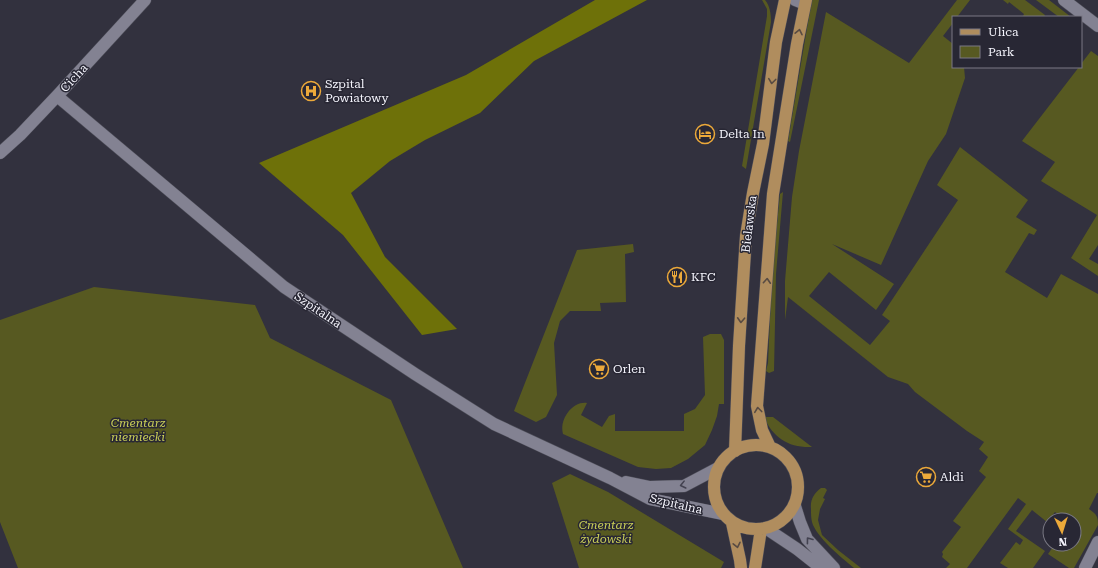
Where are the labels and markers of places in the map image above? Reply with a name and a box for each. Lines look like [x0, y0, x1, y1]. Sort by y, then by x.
place label: Szpital Powiatowy [325, 77, 389, 105]
hospital icon: Szpital Powiatowy [300, 80, 322, 102]
hotel icon: Delta In [694, 123, 716, 145]
place label: Delta In [719, 127, 765, 141]
restaurant icon: KFC [666, 266, 688, 288]
place label: KFC [691, 270, 716, 284]
supermarket icon: Orlen [588, 358, 610, 380]
place label: Orlen [613, 362, 646, 376]
supermarket icon: Aldi [915, 466, 937, 488]
place label: Aldi [940, 470, 964, 484]

